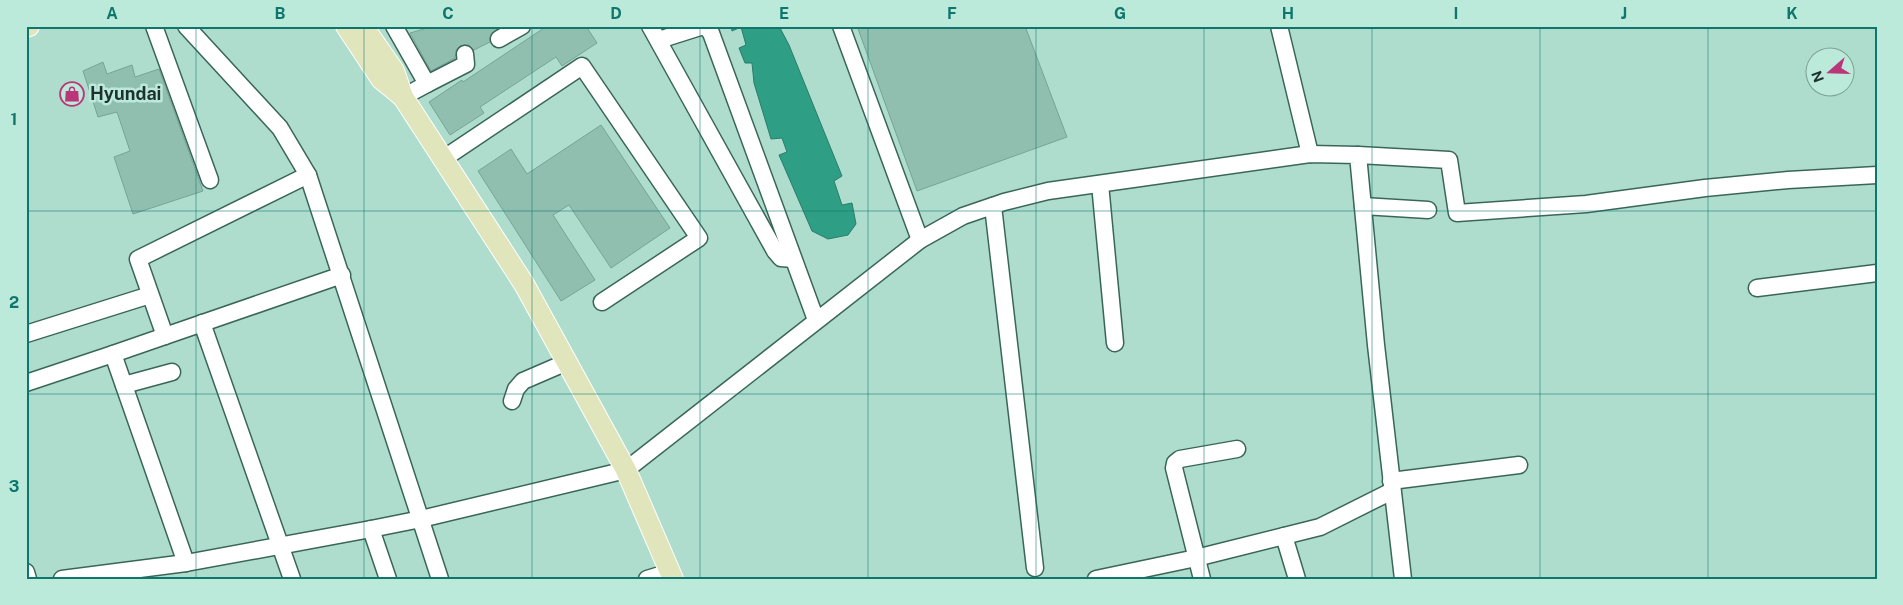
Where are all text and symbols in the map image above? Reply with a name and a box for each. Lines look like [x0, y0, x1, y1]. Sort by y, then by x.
text: A [106, 4, 118, 23]
text: B [275, 4, 286, 23]
text: C [442, 4, 454, 23]
text: D [610, 4, 622, 23]
text: E [779, 4, 789, 23]
text: F [947, 4, 957, 23]
text: G [1114, 4, 1126, 23]
text: H [1282, 4, 1294, 23]
text: I [1454, 4, 1458, 23]
text: J [1621, 4, 1627, 23]
text: K [1786, 4, 1798, 23]
north arrow [1806, 48, 1856, 98]
text: N [1808, 69, 1827, 84]
shop icon: Hyundai [59, 81, 85, 107]
place label: Hyundai [90, 83, 161, 104]
text: 1 [11, 110, 17, 129]
text: 2 [9, 293, 19, 312]
text: 3 [9, 477, 19, 496]

